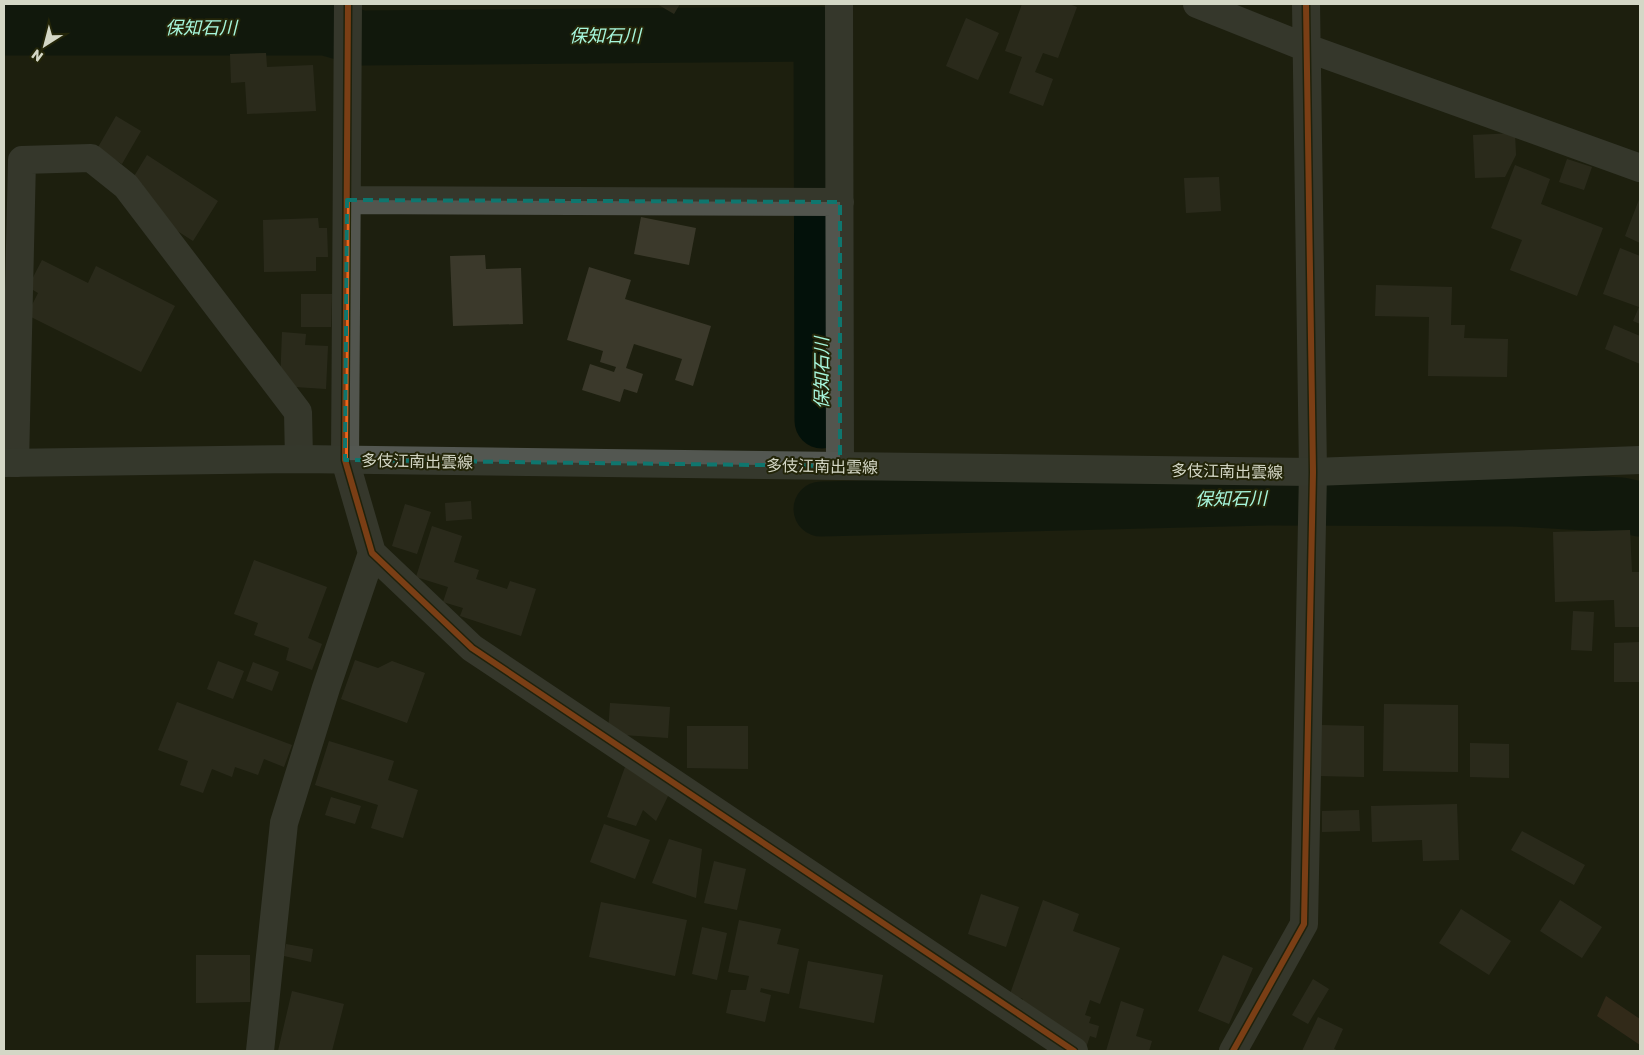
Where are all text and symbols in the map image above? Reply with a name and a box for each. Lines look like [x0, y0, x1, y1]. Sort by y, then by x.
water label: 保知石川 [165, 17, 239, 39]
north arrow [20, 20, 70, 70]
water label: 保知石川 [569, 25, 643, 47]
text: N [29, 45, 47, 65]
water label: 保知石川 [811, 335, 833, 409]
street label: 多伎江南出雲線 [361, 451, 473, 472]
street label: 多伎江南出雲線 [766, 456, 878, 477]
street label: 多伎江南出雲線 [1171, 461, 1283, 482]
water label: 保知石川 [1195, 487, 1269, 511]

